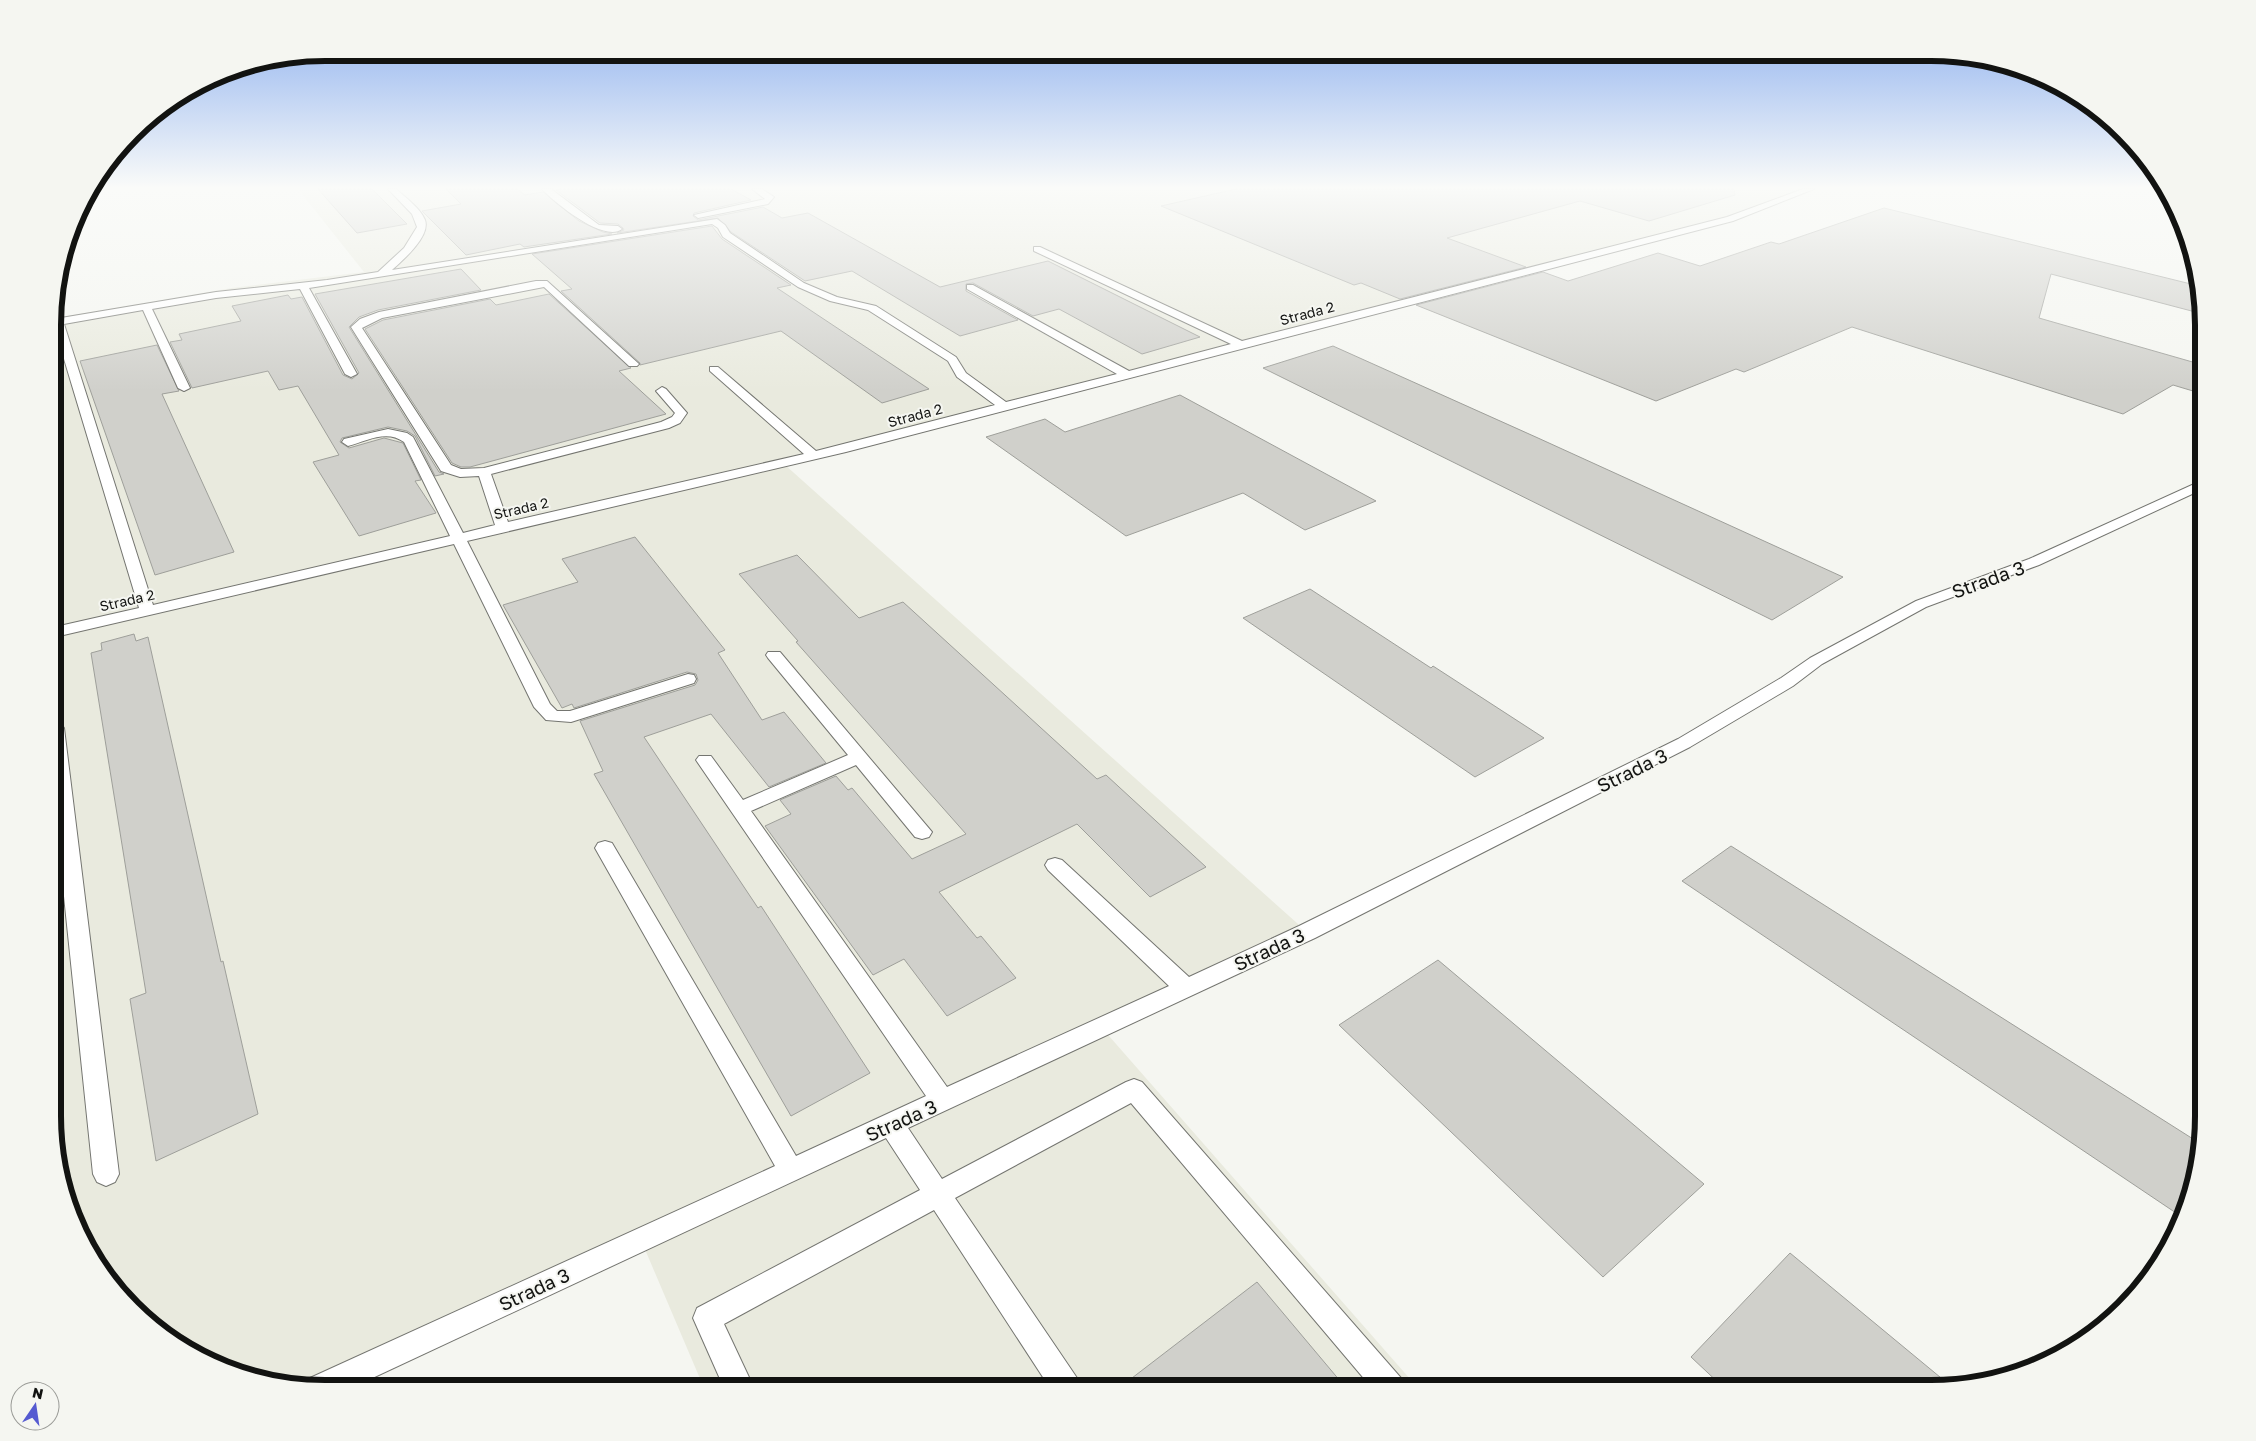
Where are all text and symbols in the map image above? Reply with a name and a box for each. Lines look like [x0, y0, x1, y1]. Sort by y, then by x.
street label: Strada 2 [1278, 298, 1336, 328]
street label: Strada 2 [886, 400, 944, 430]
street label: Strada 2 [492, 493, 550, 523]
street label: Strada 3 [1949, 555, 2027, 603]
street label: Strada 2 [98, 585, 156, 615]
street label: Strada 3 [1593, 743, 1671, 797]
street label: Strada 3 [1230, 923, 1308, 975]
street label: Strada 3 [862, 1094, 940, 1146]
street label: Strada 3 [495, 1263, 573, 1315]
north arrow [10, 1381, 60, 1431]
text: N [31, 1383, 45, 1402]

